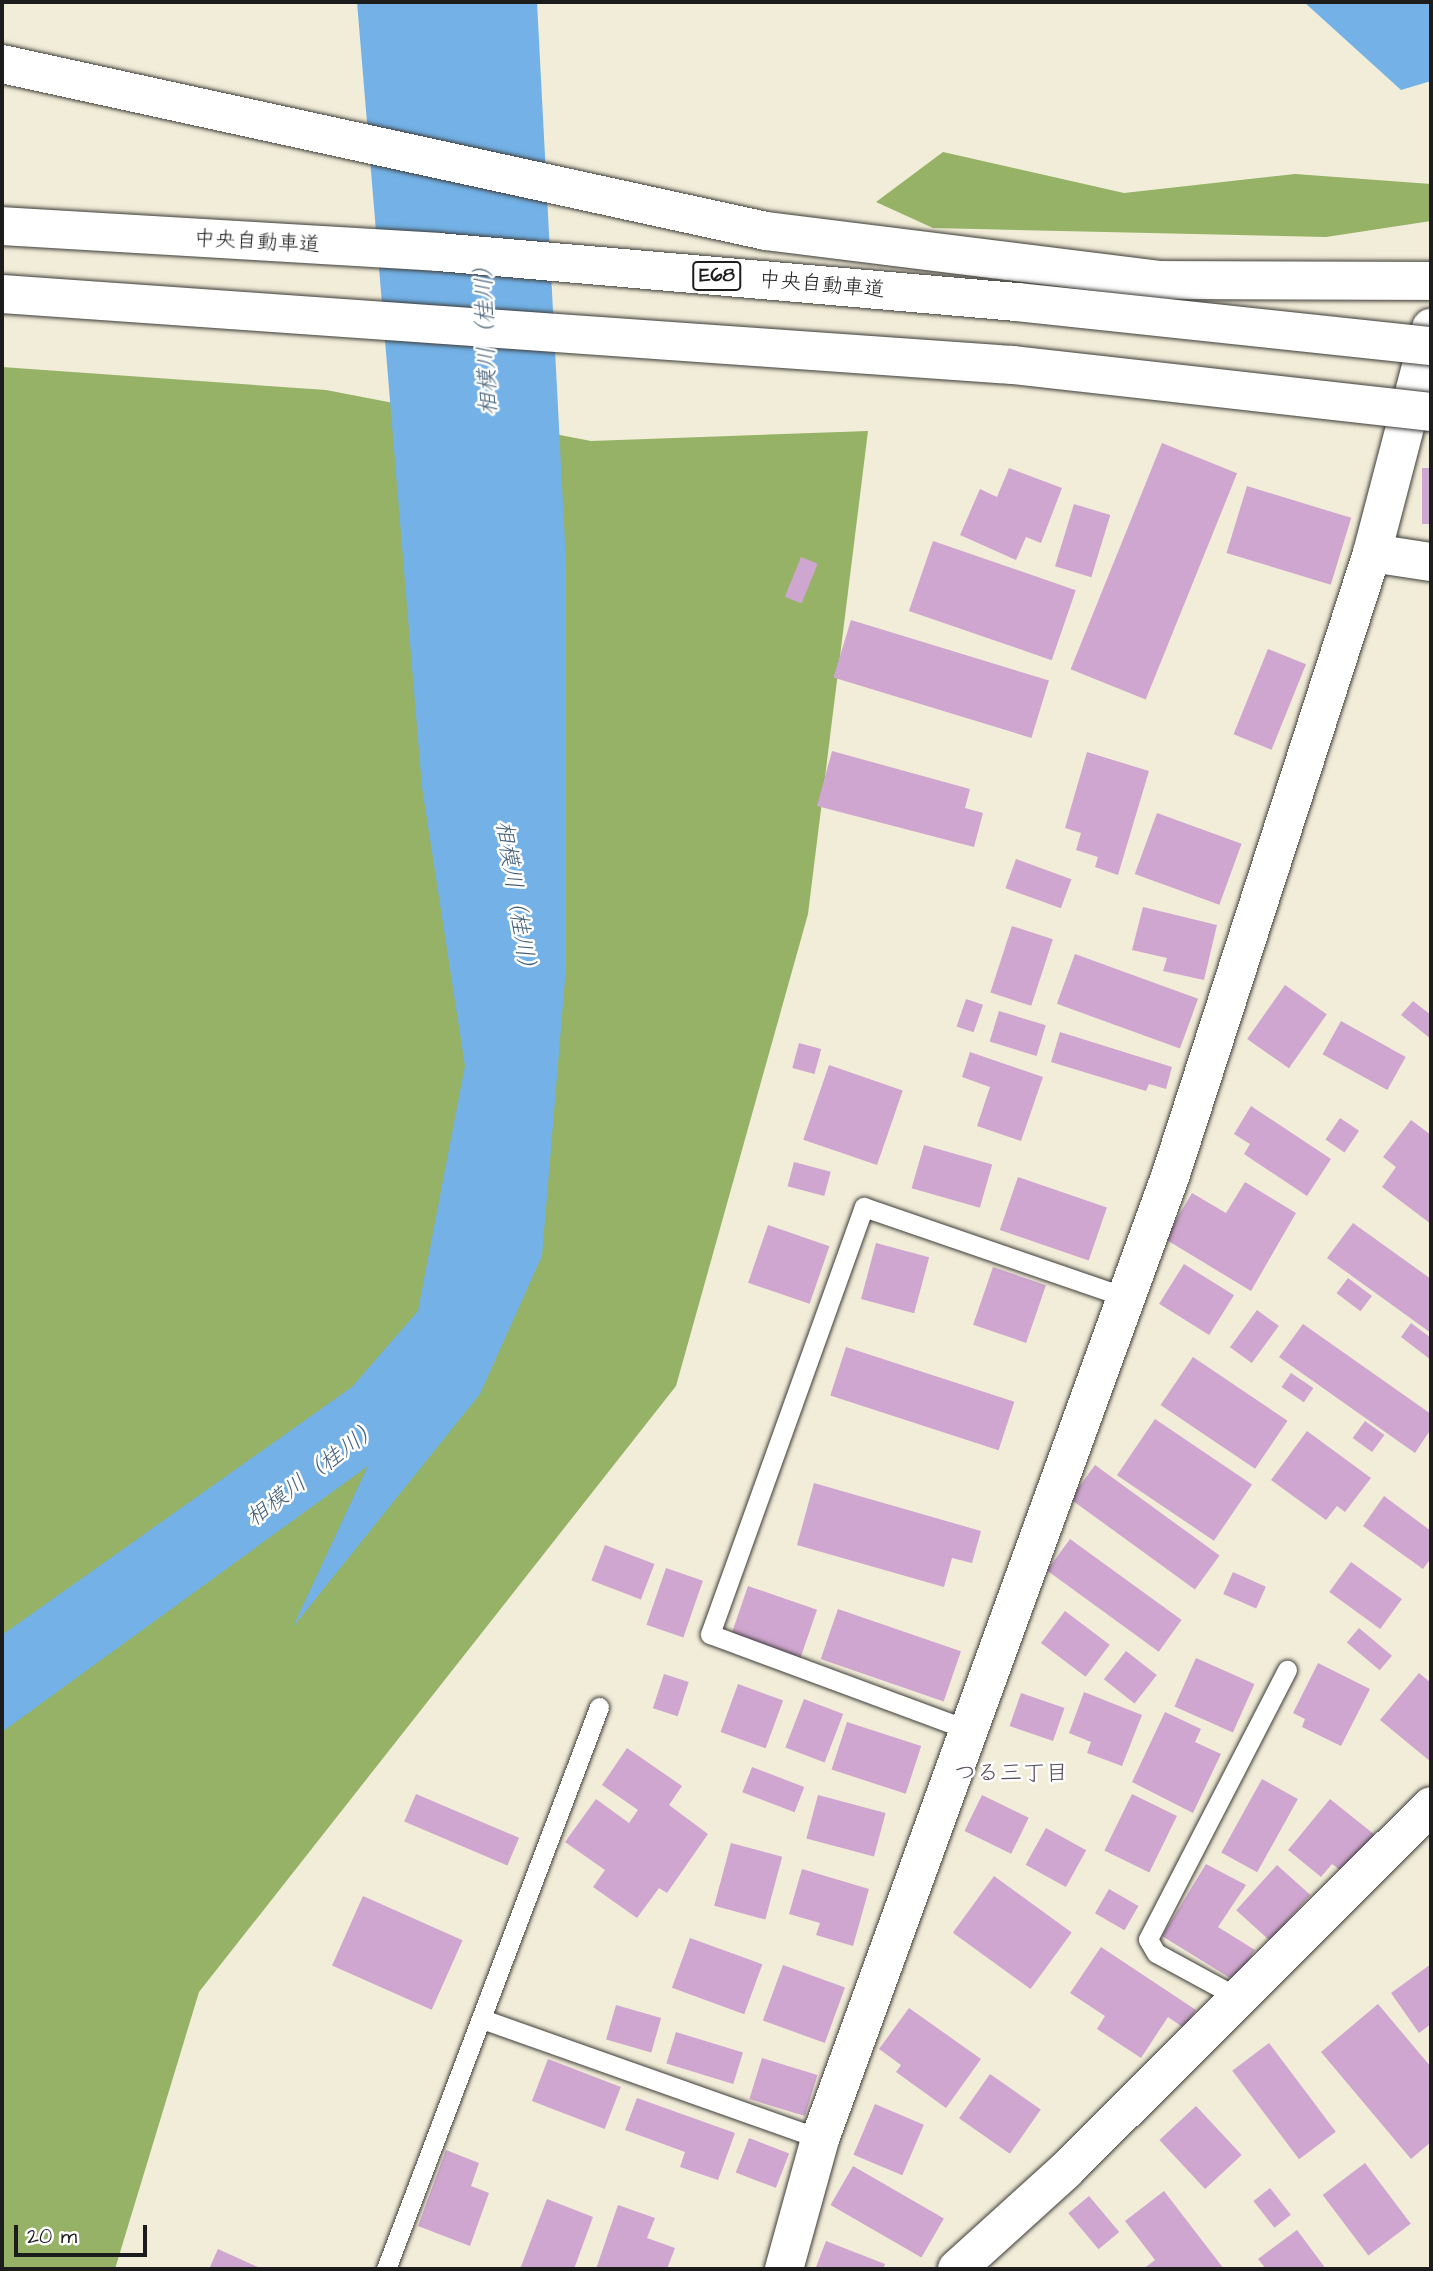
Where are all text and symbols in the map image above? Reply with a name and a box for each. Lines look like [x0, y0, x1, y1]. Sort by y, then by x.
street label: 中央自動車道 [193, 226, 321, 258]
water label: 相模川（桂川） [469, 254, 503, 416]
road number: E68 [691, 260, 743, 292]
street label: 中央自動車道 [758, 267, 886, 303]
water label: 相模川（桂川） [490, 818, 542, 982]
water label: 相模川（桂川） [240, 1414, 386, 1532]
district label: つる三丁目 [954, 1759, 1068, 1787]
scale bar [18, 2212, 150, 2256]
text: 20 m [27, 2222, 77, 2251]

